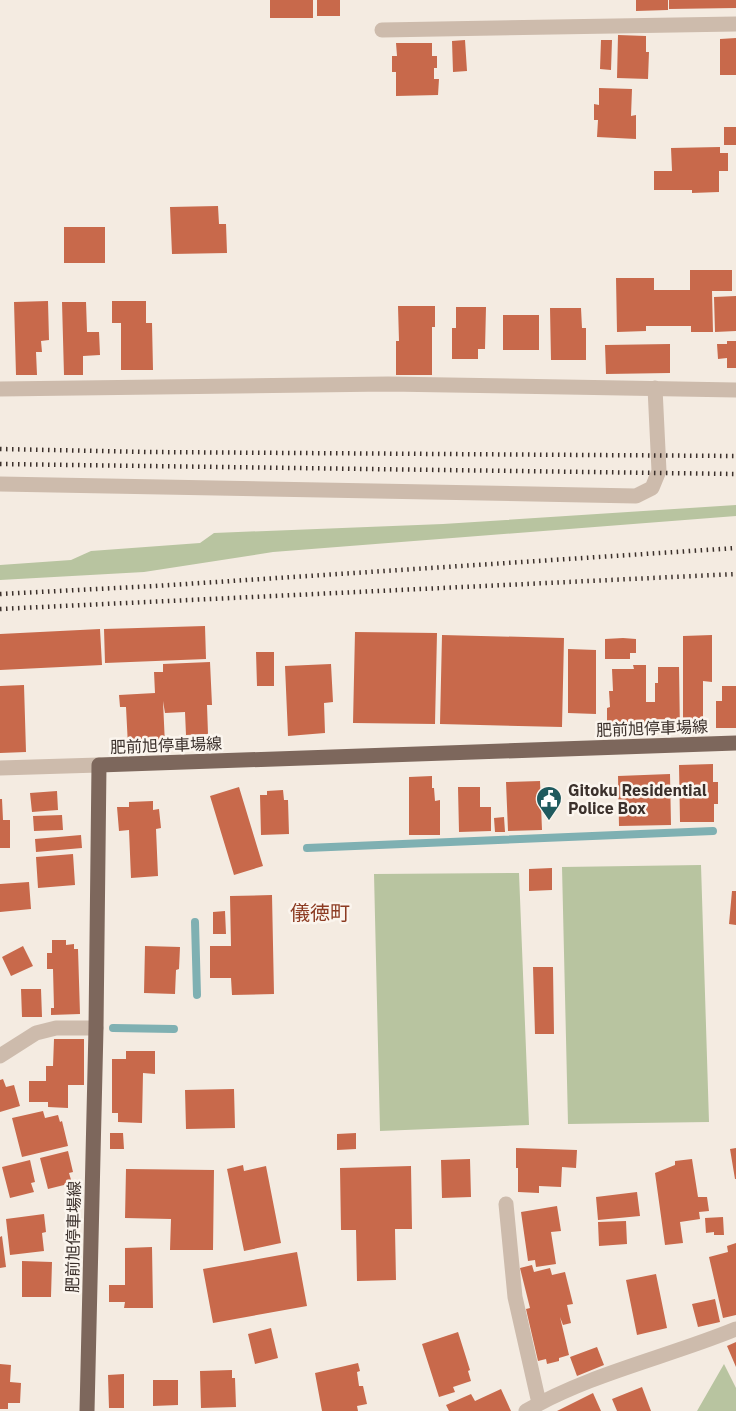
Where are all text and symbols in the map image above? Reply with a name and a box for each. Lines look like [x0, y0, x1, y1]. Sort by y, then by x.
street label: 肥前旭停車場線 [596, 716, 708, 740]
street label: 肥前旭停車場線 [110, 733, 222, 757]
place label: Gitoku Residential Police Box [568, 780, 707, 818]
public building icon: Gitoku Residential Police Box [534, 784, 564, 822]
district label: 儀徳町 [290, 899, 350, 926]
street label: 肥前旭停車場線 [62, 1181, 84, 1293]

